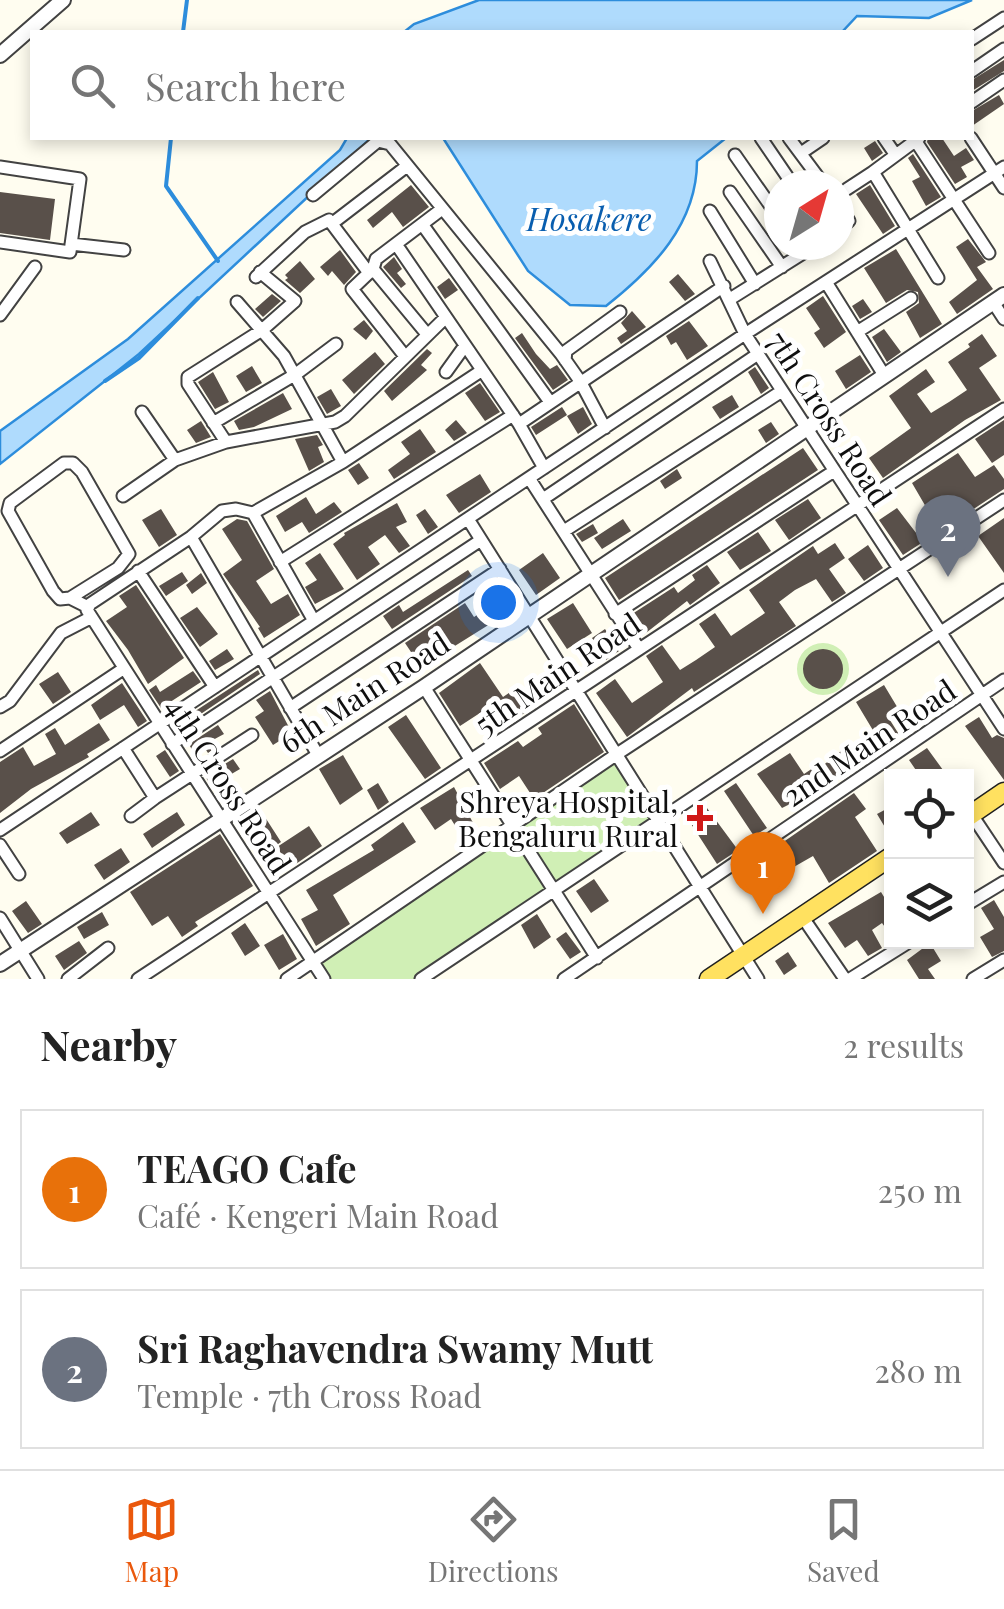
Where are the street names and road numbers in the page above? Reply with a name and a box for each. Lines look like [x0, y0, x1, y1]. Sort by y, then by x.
street label: 7th Cross Road [759, 323, 901, 513]
street label: 5th Main Road [466, 603, 648, 743]
street label: 6th Main Road [272, 622, 456, 762]
street label: 2nd Main Road [775, 669, 963, 815]
street label: 4th Cross Road [157, 689, 301, 881]

